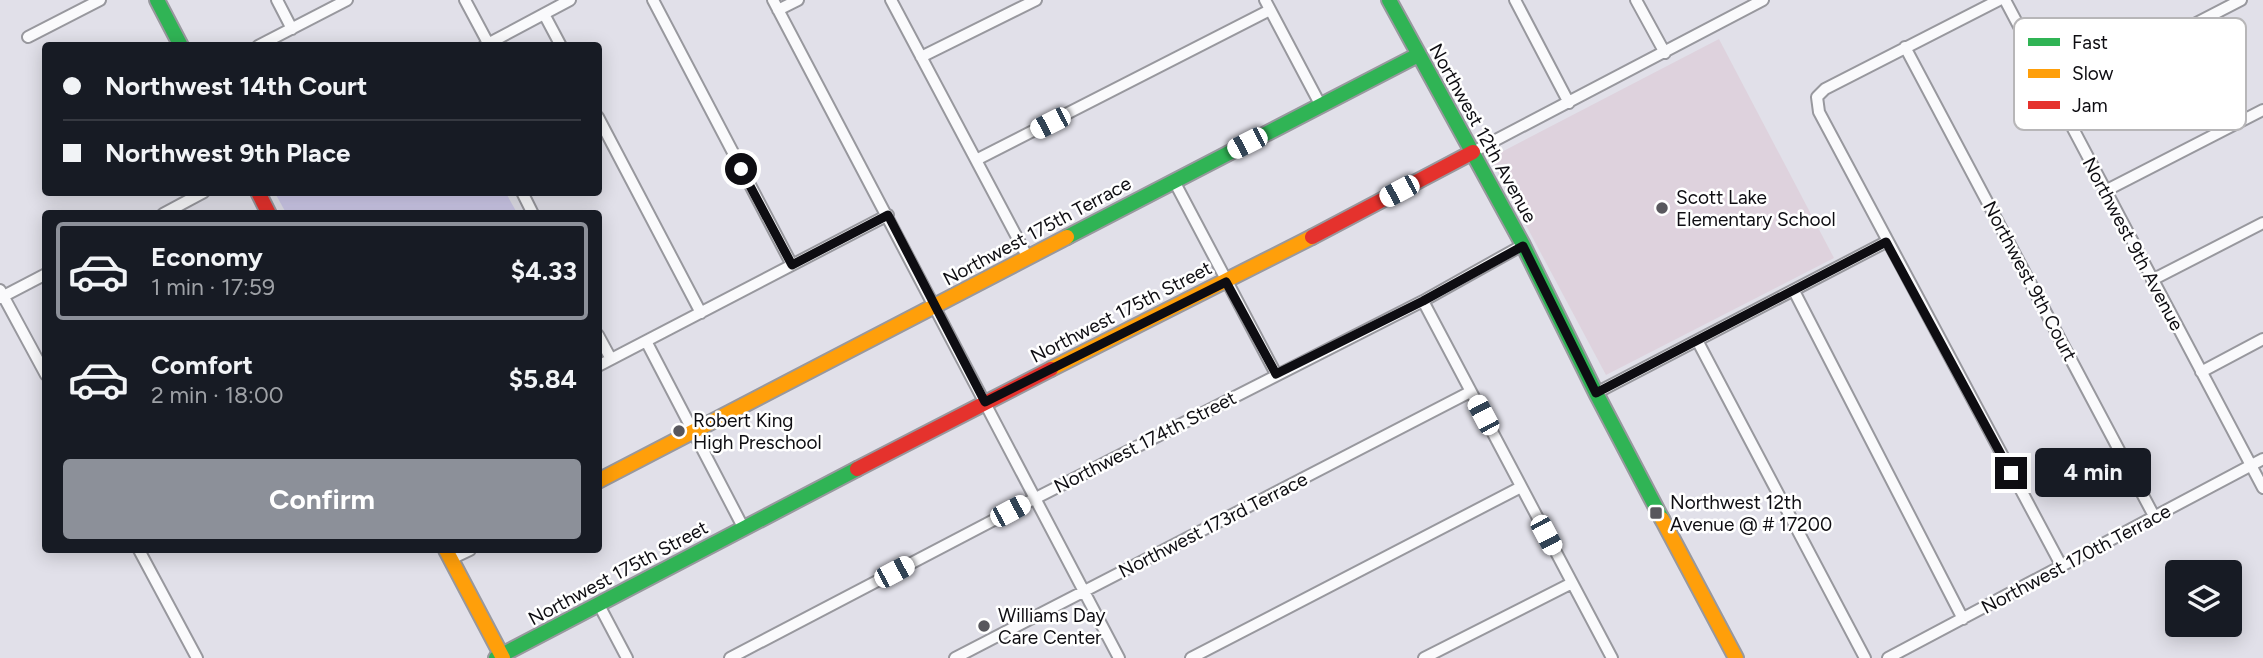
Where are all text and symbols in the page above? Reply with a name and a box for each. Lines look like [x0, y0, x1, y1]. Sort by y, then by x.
legend [2014, 18, 2246, 130]
text: Fast [2072, 31, 2108, 54]
street label: Northwest 12th Avenue [1424, 40, 1542, 226]
text: Slow [2072, 62, 2114, 85]
text: Northwest 14th Court [105, 70, 367, 102]
text: Jam [2072, 94, 2108, 117]
car [1027, 104, 1074, 142]
car [1224, 124, 1271, 162]
text: Northwest 9th Place [105, 137, 351, 169]
route start [725, 153, 757, 185]
street label: Northwest 9th Avenue [2078, 153, 2188, 335]
street label: Northwest 175th Terrace [939, 172, 1135, 290]
car [1376, 172, 1423, 210]
place label: Scott Lake Elementary School [1676, 186, 1836, 231]
street label: Northwest 9th Court [1978, 197, 2082, 365]
marker: Scott Lake Elementary School [1654, 200, 1670, 216]
icon: car [67, 240, 130, 303]
text: Economy [151, 241, 263, 273]
text: $4.33 [511, 255, 577, 287]
street label: Northwest 175th Street [1027, 256, 1215, 368]
text: 1 min · 17:59 [151, 273, 275, 301]
icon: car [67, 348, 130, 411]
text: Comfort [151, 349, 253, 381]
text: $5.84 [509, 363, 577, 395]
text: 2 min · 18:00 [151, 381, 283, 409]
street label: Northwest 174th Street [1050, 386, 1240, 498]
car [1464, 392, 1503, 438]
place label: Robert King High Preschool [693, 409, 822, 454]
marker: Robert King High Preschool [671, 423, 687, 439]
callout: 4 min [2036, 448, 2151, 498]
route end [1995, 457, 2027, 489]
text: 4 min [2063, 458, 2123, 486]
button: Confirm [63, 459, 581, 539]
street label: Northwest 173rd Terrace [1115, 467, 1311, 583]
place label: Northwest 12th Avenue @ # 17200 [1670, 491, 1832, 536]
car [987, 492, 1034, 530]
street label: Northwest 170th Terrace [1977, 499, 2175, 619]
marker: Northwest 12th Avenue @ # 17200 [1648, 505, 1664, 521]
car [1527, 512, 1566, 558]
street label: Northwest 175th Street [524, 516, 712, 630]
car [871, 553, 918, 591]
map controls [2165, 560, 2242, 637]
button: layers [2165, 560, 2242, 637]
place label: Williams Day Care Center [998, 604, 1105, 649]
marker: Williams Day Care Center [976, 618, 992, 634]

